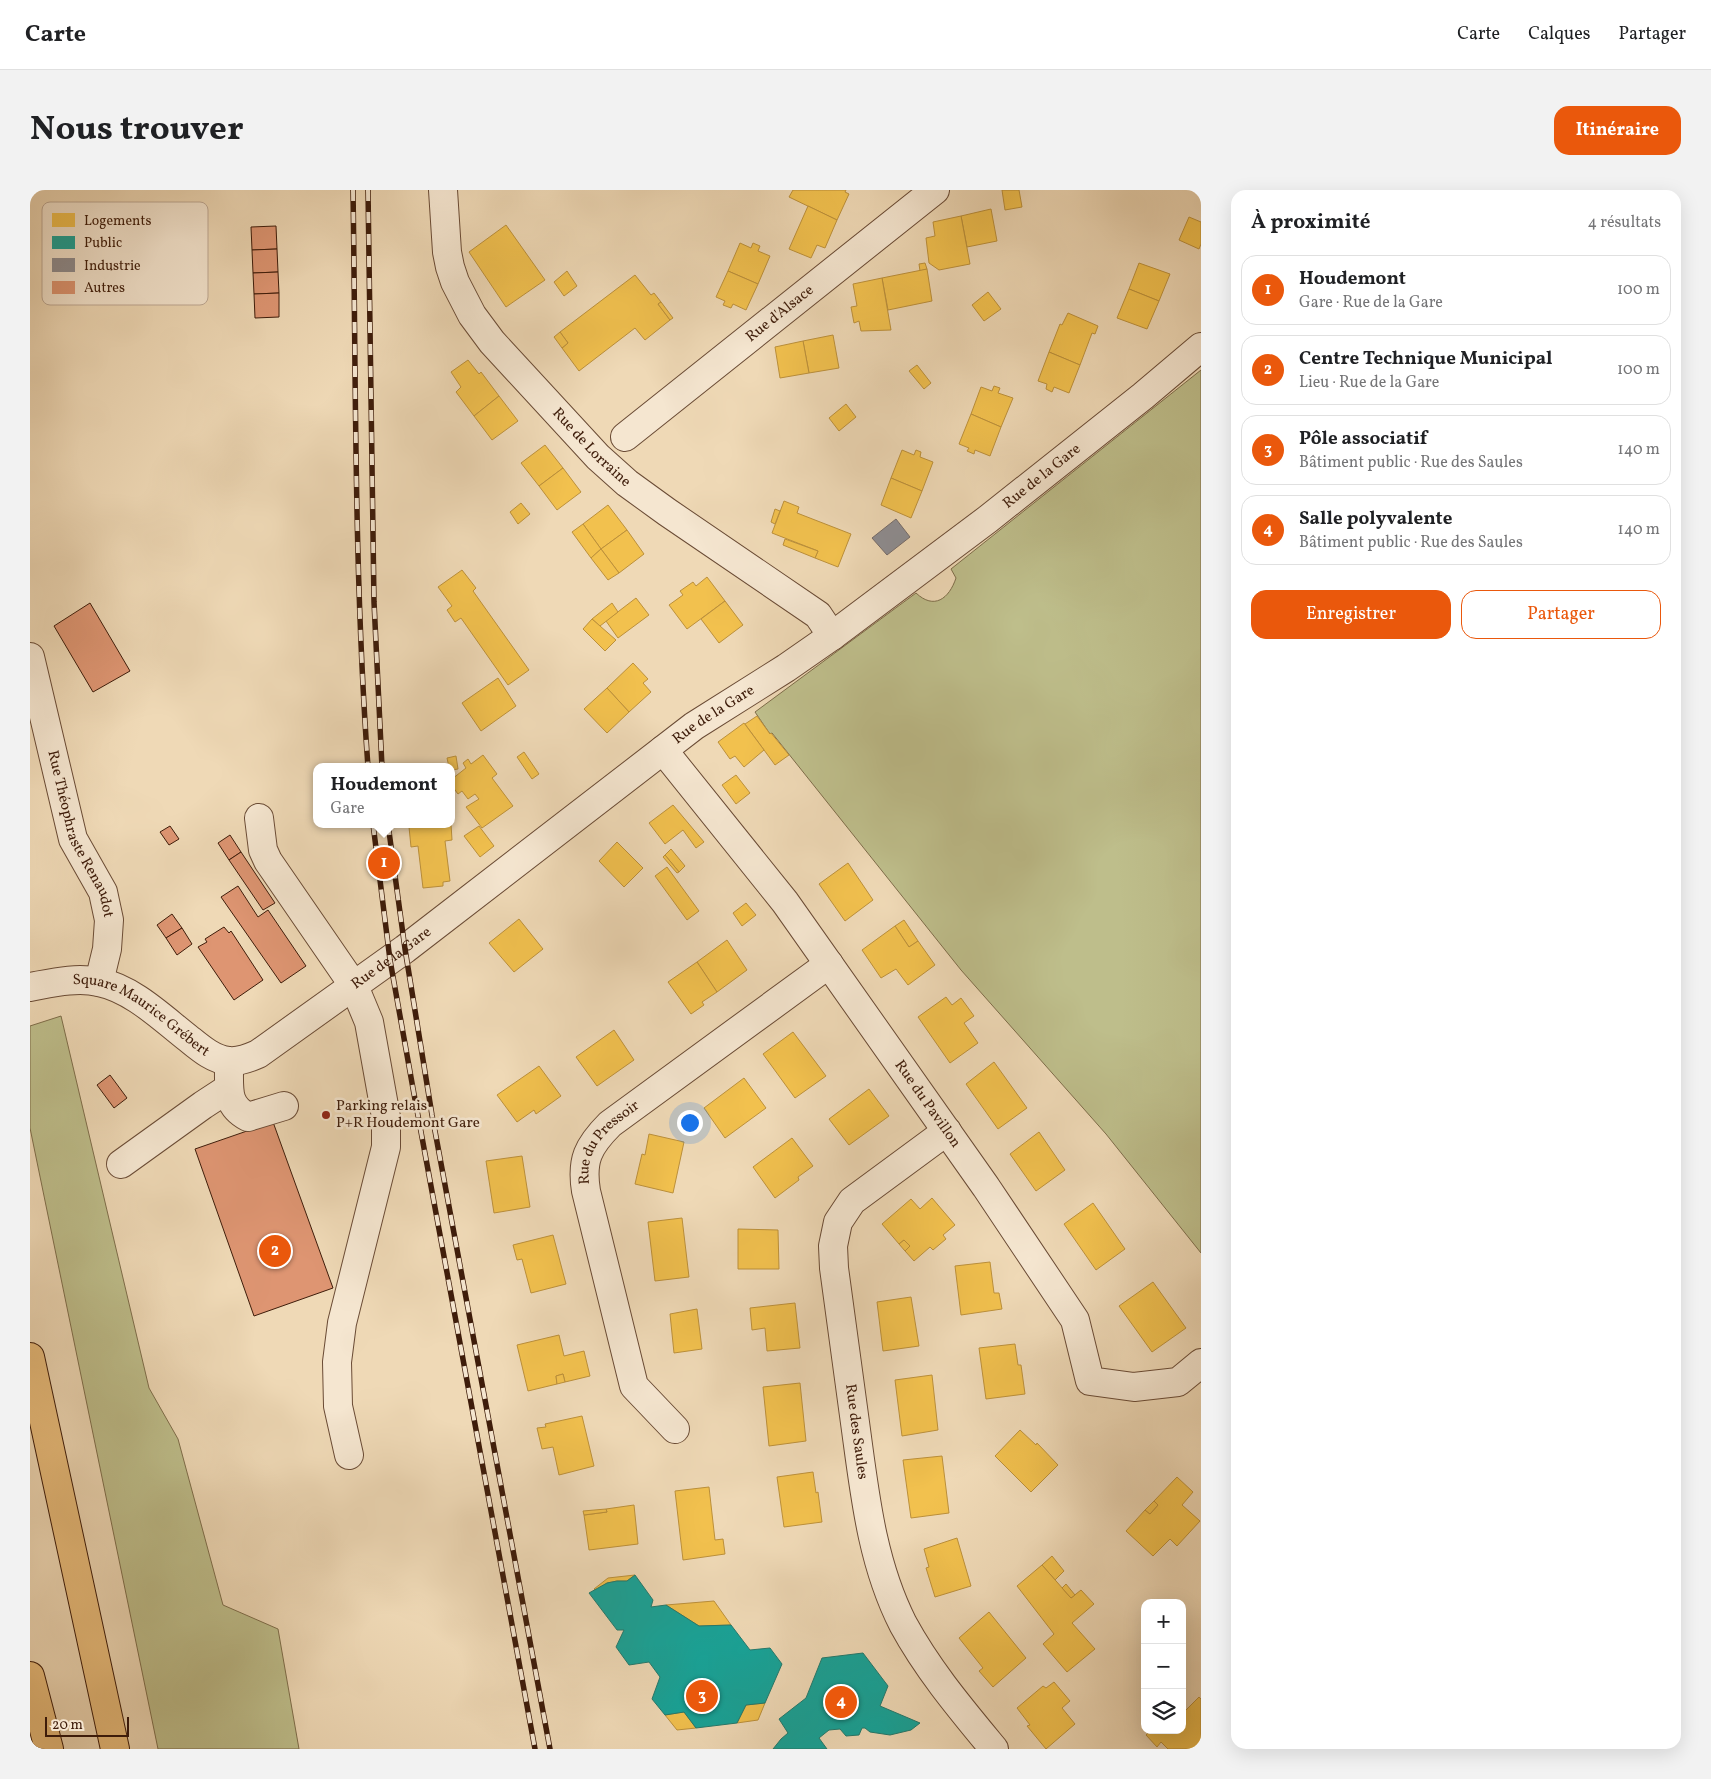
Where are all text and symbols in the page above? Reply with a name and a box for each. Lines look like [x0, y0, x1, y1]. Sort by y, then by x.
text: Carte [25, 18, 86, 52]
text: Carte [1457, 22, 1500, 47]
text: Calques [1528, 22, 1590, 47]
text: Partager [1618, 22, 1686, 47]
text: Nous trouver [30, 106, 244, 154]
button: Itinéraire [1554, 106, 1681, 155]
legend [42, 202, 208, 305]
text: À proximité [1251, 208, 1370, 237]
text: Logements [84, 212, 151, 231]
text: 4 résultats [1587, 212, 1661, 234]
text: Public [84, 234, 122, 253]
text: Industrie [84, 257, 141, 276]
text: Houdemont [1299, 266, 1406, 292]
text: Autres [84, 279, 125, 298]
text: 1 [1265, 279, 1271, 301]
text: 100 m [1617, 279, 1660, 301]
street label: Rue d'Alsace [741, 280, 818, 347]
text: Gare · Rue de la Gare [1299, 292, 1443, 314]
text: Centre Technique Municipal [1299, 346, 1553, 372]
text: 2 [1264, 359, 1272, 381]
text: 100 m [1617, 359, 1660, 381]
text: Lieu · Rue de la Gare [1299, 372, 1439, 394]
street label: Rue de Lorraine [547, 403, 635, 492]
text: Pôle associatif [1299, 426, 1427, 452]
street label: Rue de la Gare [998, 439, 1085, 514]
text: 3 [1264, 439, 1272, 461]
text: 140 m [1618, 439, 1660, 461]
text: Bâtiment public · Rue des Saules [1299, 452, 1523, 474]
text: Salle polyvalente [1299, 506, 1452, 532]
text: 4 [1263, 519, 1273, 541]
text: 140 m [1618, 519, 1660, 541]
text: Bâtiment public · Rue des Saules [1299, 532, 1523, 554]
button: Enregistrer [1251, 590, 1451, 639]
button: Partager [1461, 590, 1661, 639]
street label: Rue de la Gare [668, 680, 759, 749]
street label: Rue Théophraste Renaudot [42, 748, 119, 920]
popup [313, 763, 455, 828]
text: Houdemont [331, 772, 437, 798]
text: Gare [331, 798, 365, 820]
pin: 1 [368, 844, 400, 882]
street label: Rue de la Gare [347, 922, 436, 994]
street label: Square Maurice Grébert [72, 970, 214, 1062]
street label: Rue du Pavillon [889, 1056, 966, 1152]
street label: Rue du Pressoir [574, 1095, 644, 1185]
place label: Parking relais P+R Houdemont Gare [336, 1096, 480, 1134]
marker: Parking relais P+R Houdemont Gare [320, 1109, 332, 1121]
your location [677, 1110, 703, 1136]
pin: 2 [259, 1232, 291, 1270]
street label: Rue des Saules [839, 1383, 873, 1481]
map controls [1141, 1599, 1186, 1734]
button: + [1141, 1599, 1186, 1644]
button: − [1141, 1644, 1186, 1689]
pin: 3 [686, 1677, 718, 1715]
pin: 4 [825, 1683, 857, 1721]
button: layers [1141, 1689, 1186, 1734]
scale bar [45, 1714, 129, 1737]
text: 20 m [52, 1716, 83, 1735]

